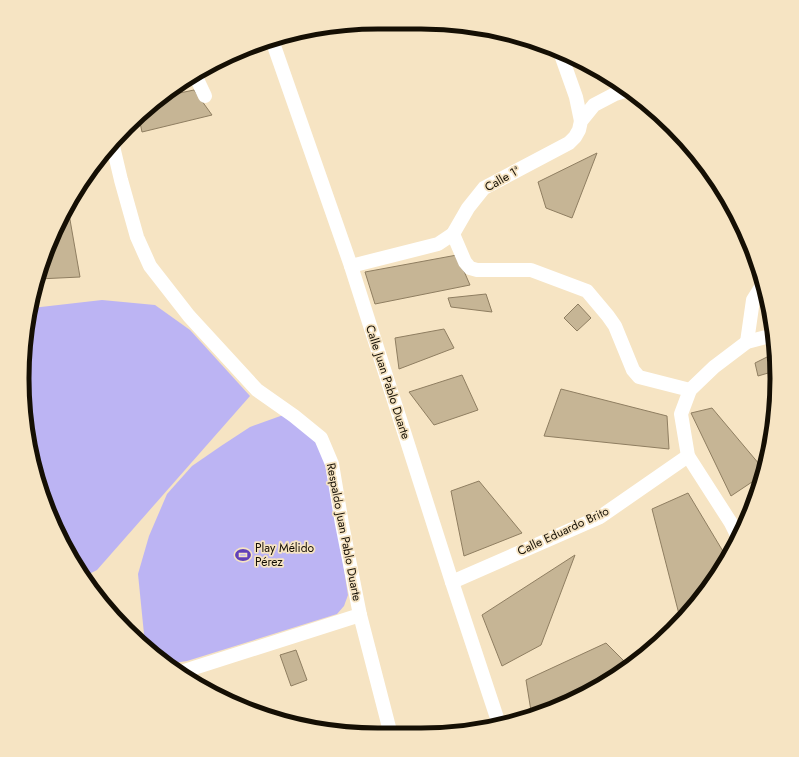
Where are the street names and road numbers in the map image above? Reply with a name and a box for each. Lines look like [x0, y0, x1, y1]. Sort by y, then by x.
street label: Calle 1ª [481, 162, 523, 196]
street label: Calle Juan Pablo Duarte [361, 322, 415, 442]
street label: Respaldo Juan Pablo Duarte [322, 462, 366, 602]
street label: Calle Eduardo Brito [514, 502, 612, 560]

